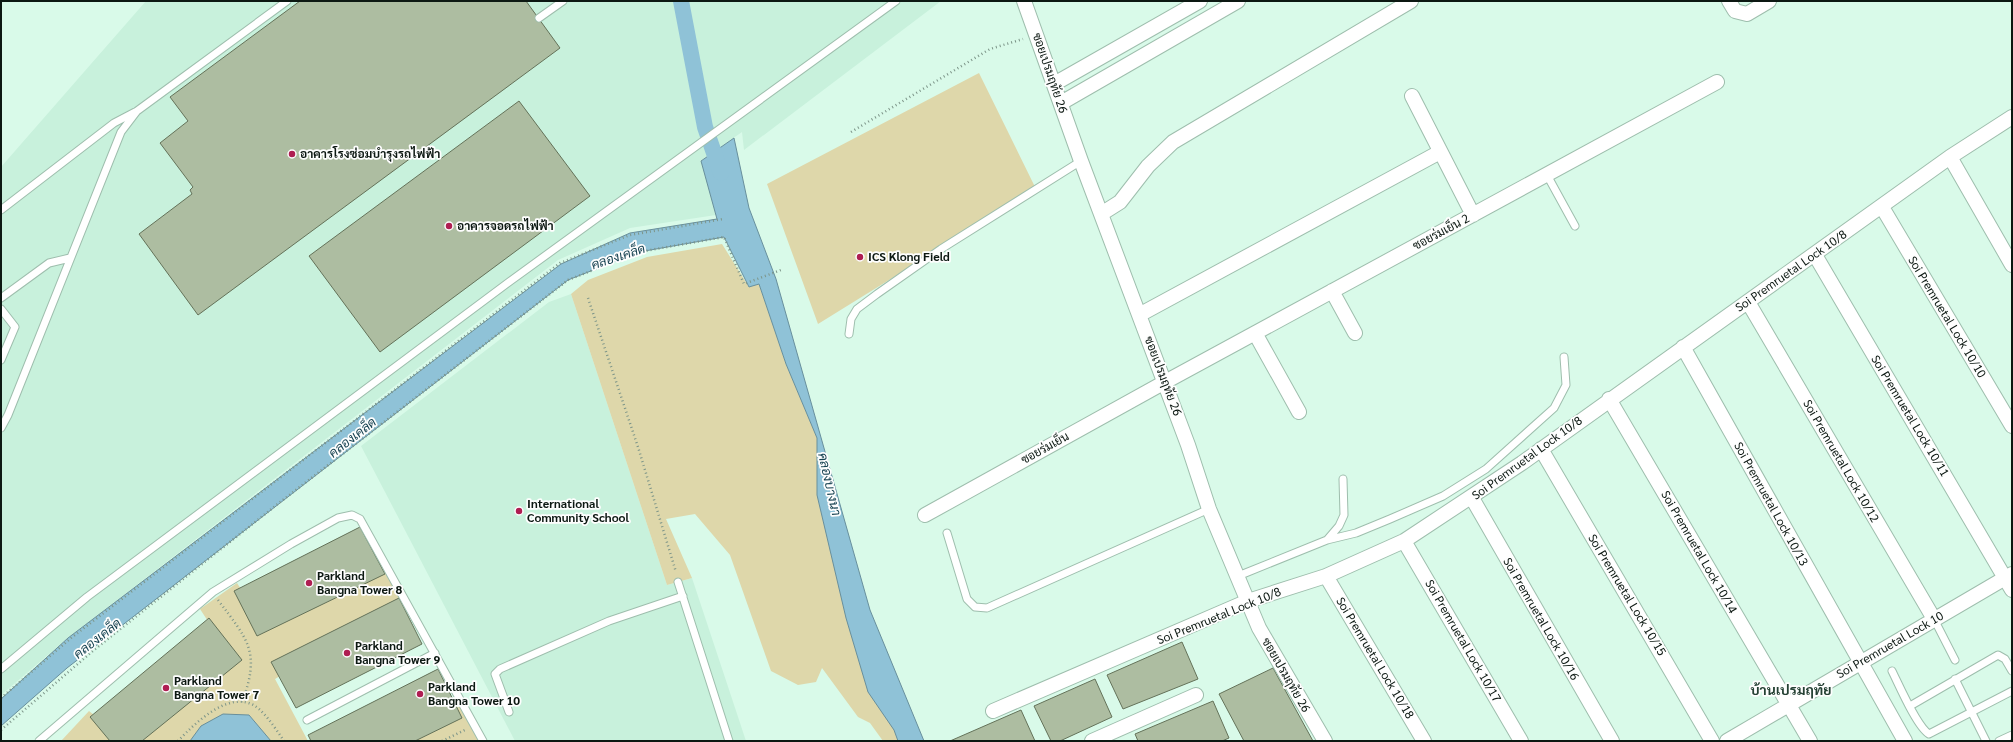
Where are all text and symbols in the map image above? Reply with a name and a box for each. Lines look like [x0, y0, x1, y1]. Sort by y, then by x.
street label: ซอยเปรมฤทัย 26 [1030, 30, 1072, 115]
place label: อาคารโรงซ่อมบำรุงรถไฟฟ้า [300, 145, 440, 162]
marker: อาคารโรงซ่อมบำรุงรถไฟฟ้า [287, 149, 297, 159]
street label: ซอยร่มเย็น 2 [1409, 209, 1472, 253]
place label: อาคารจอดรถไฟฟ้า [457, 217, 554, 233]
marker: อาคารจอดรถไฟฟ้า [444, 221, 454, 231]
street label: Soi Premruetal Lock 10/8 [1732, 225, 1850, 315]
water label: คลองเคล็ด [589, 239, 647, 272]
place label: ICS Klong Field [868, 248, 950, 264]
marker: ICS Klong Field [855, 252, 865, 262]
street label: Soi Premruetal Lock 10/10 [1905, 253, 1991, 381]
street label: ซอยเปรมฤทัย 26 [1141, 334, 1187, 418]
street label: Soi Premruetal Lock 10/11 [1868, 352, 1954, 479]
street label: Soi Premruetal Lock 10/12 [1800, 396, 1884, 525]
water label: คลองเคล็ด [324, 412, 379, 461]
street label: Soi Premruetal Lock 10/8 [1468, 412, 1585, 503]
street label: ซอยร่มเย็น [1018, 427, 1072, 467]
street label: Soi Premruetal Lock 10/13 [1731, 439, 1813, 569]
water label: คลองบางนา [815, 451, 846, 517]
street label: Soi Premruetal Lock 10/14 [1658, 487, 1742, 616]
place label: International Community School [527, 495, 630, 525]
marker: International Community School [514, 506, 524, 516]
street label: Soi Premruetal Lock 10/15 [1585, 531, 1671, 659]
street label: Soi Premruetal Lock 10/16 [1500, 554, 1584, 683]
place label: Parkland Bangna Tower 8 [317, 567, 403, 597]
street label: Soi Premruetal Lock 10/17 [1422, 576, 1506, 705]
marker: Parkland Bangna Tower 8 [304, 578, 314, 588]
street label: Soi Premruetal Lock 10/8 [1154, 583, 1283, 647]
street label: Soi Premruetal Lock 10/18 [1333, 594, 1419, 722]
street label: Soi Premruetal Lock 10 [1833, 607, 1946, 681]
water label: คลองเคล็ด [69, 613, 124, 662]
street label: ซอยเปรมฤทัย 26 [1259, 634, 1315, 715]
place label: Parkland Bangna Tower 9 [355, 637, 441, 667]
marker: Parkland Bangna Tower 9 [342, 648, 352, 658]
place label: Parkland Bangna Tower 7 [174, 672, 260, 702]
place label: Parkland Bangna Tower 10 [428, 678, 520, 708]
district label: บ้านเปรมฤทัย [1750, 680, 1832, 699]
marker: Parkland Bangna Tower 7 [161, 683, 171, 693]
marker: Parkland Bangna Tower 10 [415, 689, 425, 699]

